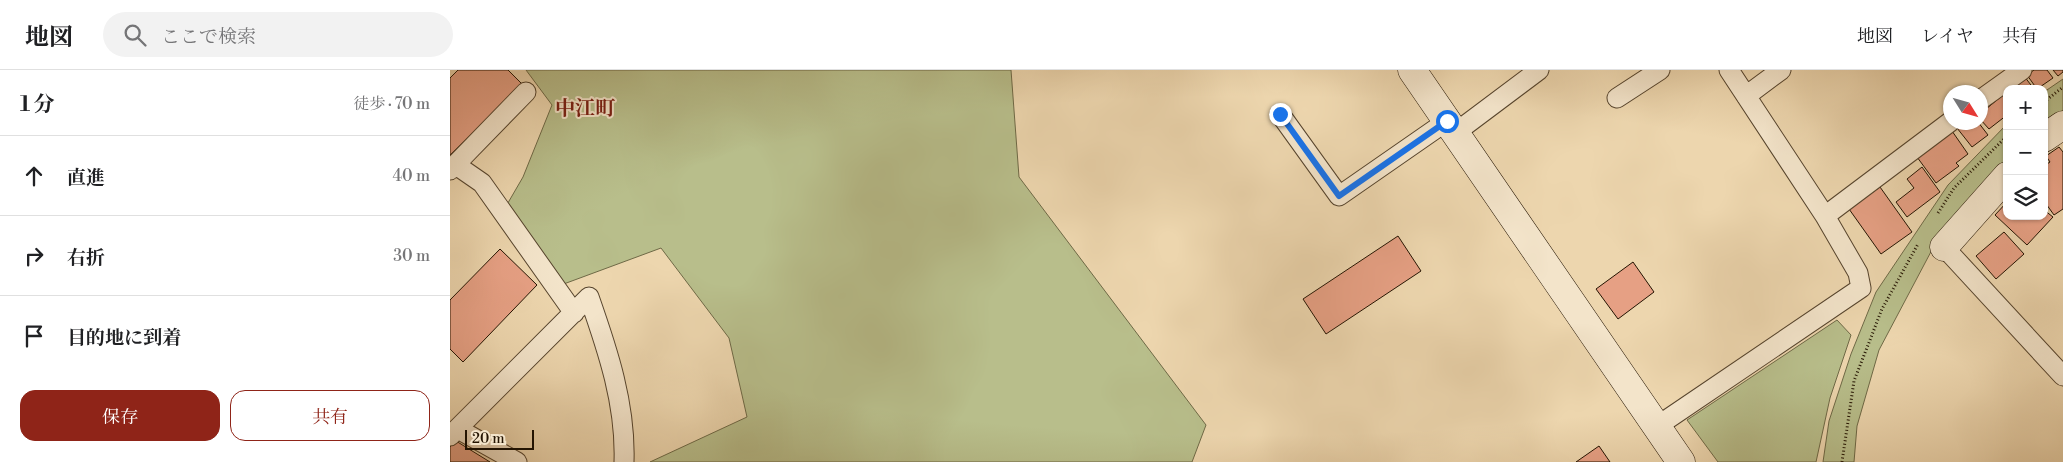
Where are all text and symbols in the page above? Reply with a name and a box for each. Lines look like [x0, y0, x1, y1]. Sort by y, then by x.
search box [103, 12, 453, 57]
icon: search [121, 21, 149, 49]
text: 地図 [25, 23, 73, 53]
text: ここで検索 [161, 25, 256, 49]
text: 地図 [1857, 25, 1893, 48]
text: レイヤ [1921, 25, 1974, 48]
text: 共有 [2002, 25, 2038, 48]
north arrow [1943, 85, 1988, 130]
map controls [2003, 85, 2048, 220]
button: + [2003, 85, 2048, 130]
text: 1 分 [20, 92, 54, 118]
text: 徒歩 · 70 m [353, 94, 430, 114]
district label: 中江町 [555, 97, 616, 122]
route end [1269, 103, 1292, 126]
route start [1436, 110, 1459, 133]
button: − [2003, 130, 2048, 175]
icon: ahead [20, 162, 48, 190]
text: 直進 [67, 166, 105, 190]
text: 40 m [393, 166, 430, 186]
button: layers [2003, 175, 2048, 220]
icon: right [20, 242, 48, 270]
text: 右折 [67, 246, 105, 270]
text: 30 m [393, 246, 430, 266]
icon: arrive [20, 322, 48, 350]
text: 目的地に到着 [67, 326, 181, 350]
button: 保存 [20, 390, 220, 441]
button: 共有 [230, 390, 430, 441]
scale bar [465, 427, 534, 450]
text: 20 m [472, 430, 504, 448]

